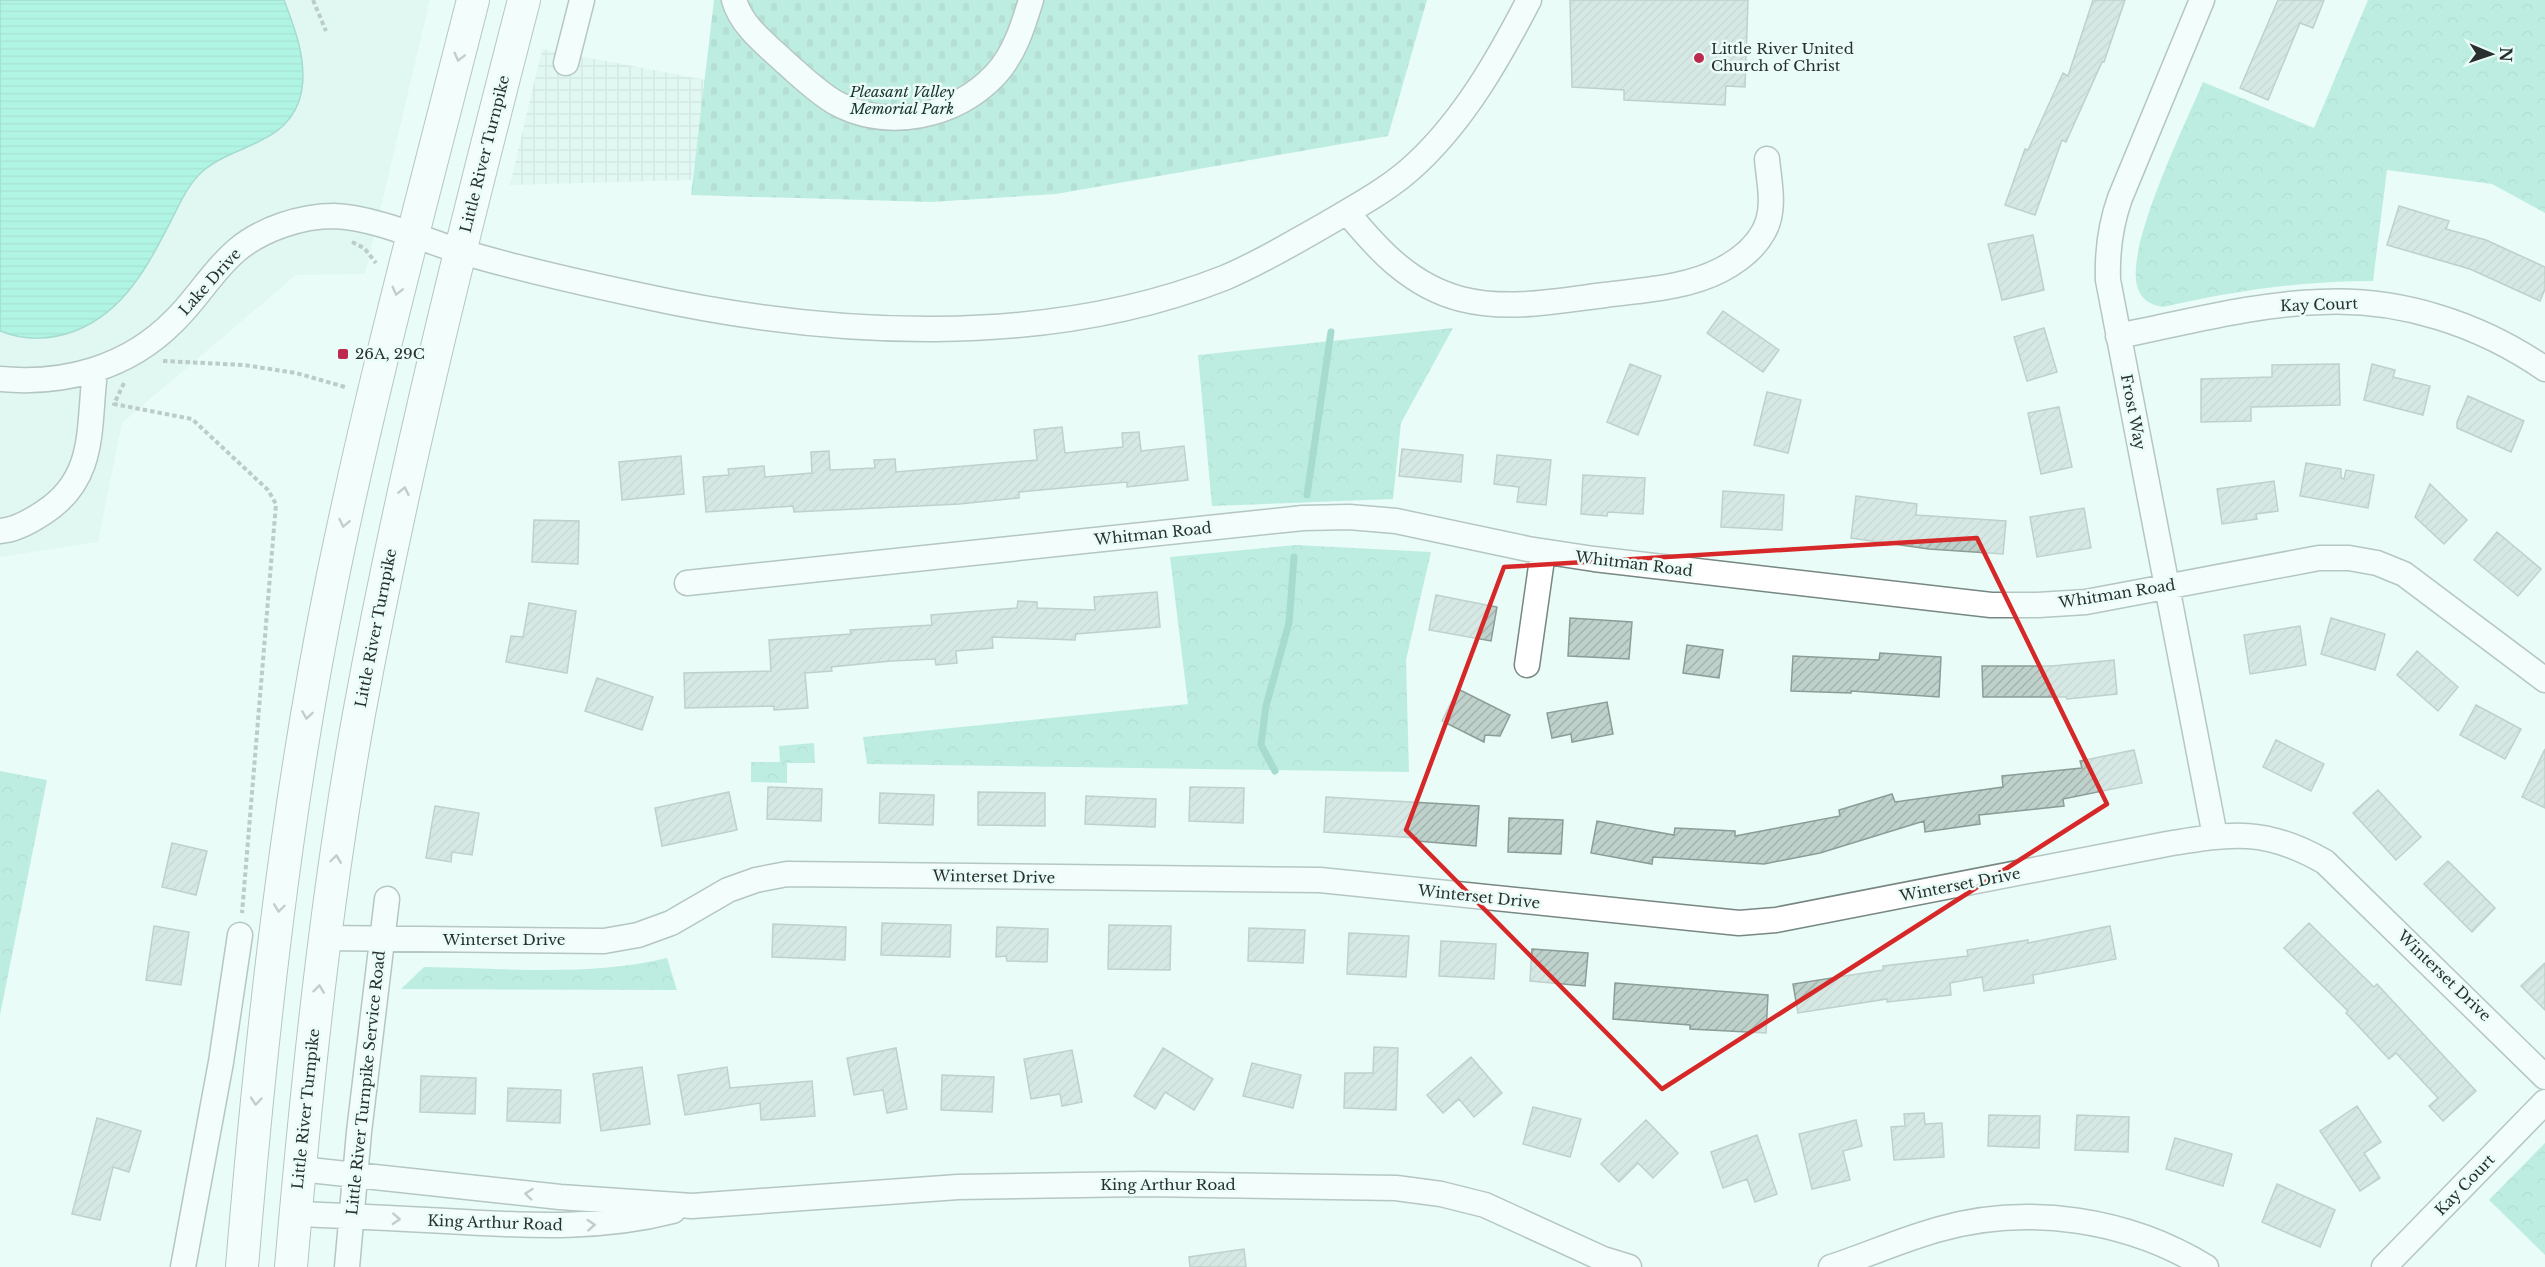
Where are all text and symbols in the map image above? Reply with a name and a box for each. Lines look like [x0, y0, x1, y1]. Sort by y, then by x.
north arrow [2461, 24, 2521, 84]
place label: Little River United Church of Christ [1711, 39, 1854, 75]
text: N [2496, 47, 2516, 62]
marker: Little River United Church of Christ [1692, 51, 1706, 65]
one-way arrow [453, 52, 466, 62]
street label: Little River Turnpike [456, 73, 513, 234]
park label: Pleasant Valley Memorial Park [849, 82, 955, 118]
street label: Lake Drive [175, 244, 245, 319]
one-way arrow [392, 286, 405, 296]
street label: Kay Court [2280, 294, 2359, 315]
place label: 26A, 29C [355, 344, 425, 363]
marker: 26A, 29C [336, 347, 350, 361]
street label: Frost Way [2117, 372, 2150, 452]
one-way arrow [397, 486, 410, 496]
one-way arrow [338, 518, 351, 528]
street label: Whitman Road [1092, 518, 1213, 549]
street label: Little River Turnpike [351, 547, 400, 709]
street label: Whitman Road [1573, 547, 1694, 580]
street label: Whitman Road [2056, 575, 2177, 612]
one-way arrow [302, 710, 314, 719]
one-way arrow [330, 855, 342, 864]
street label: Winterset Drive [1897, 863, 2022, 906]
street label: Winterset Drive [932, 866, 1055, 887]
street label: Winterset Drive [1416, 881, 1541, 912]
one-way arrow [274, 903, 286, 912]
street label: Winterset Drive [2393, 926, 2495, 1025]
street label: Winterset Drive [442, 930, 565, 949]
street label: Little River Turnpike Service Road [342, 950, 389, 1216]
one-way arrow [312, 984, 325, 994]
street label: Little River Turnpike [288, 1028, 323, 1190]
one-way arrow [250, 1097, 263, 1106]
street label: Kay Court [2431, 1150, 2499, 1219]
street label: King Arthur Road [1100, 1175, 1236, 1194]
one-way arrow [525, 1188, 534, 1201]
street label: King Arthur Road [427, 1211, 563, 1234]
one-way arrow [392, 1212, 401, 1225]
one-way arrow [586, 1219, 595, 1232]

